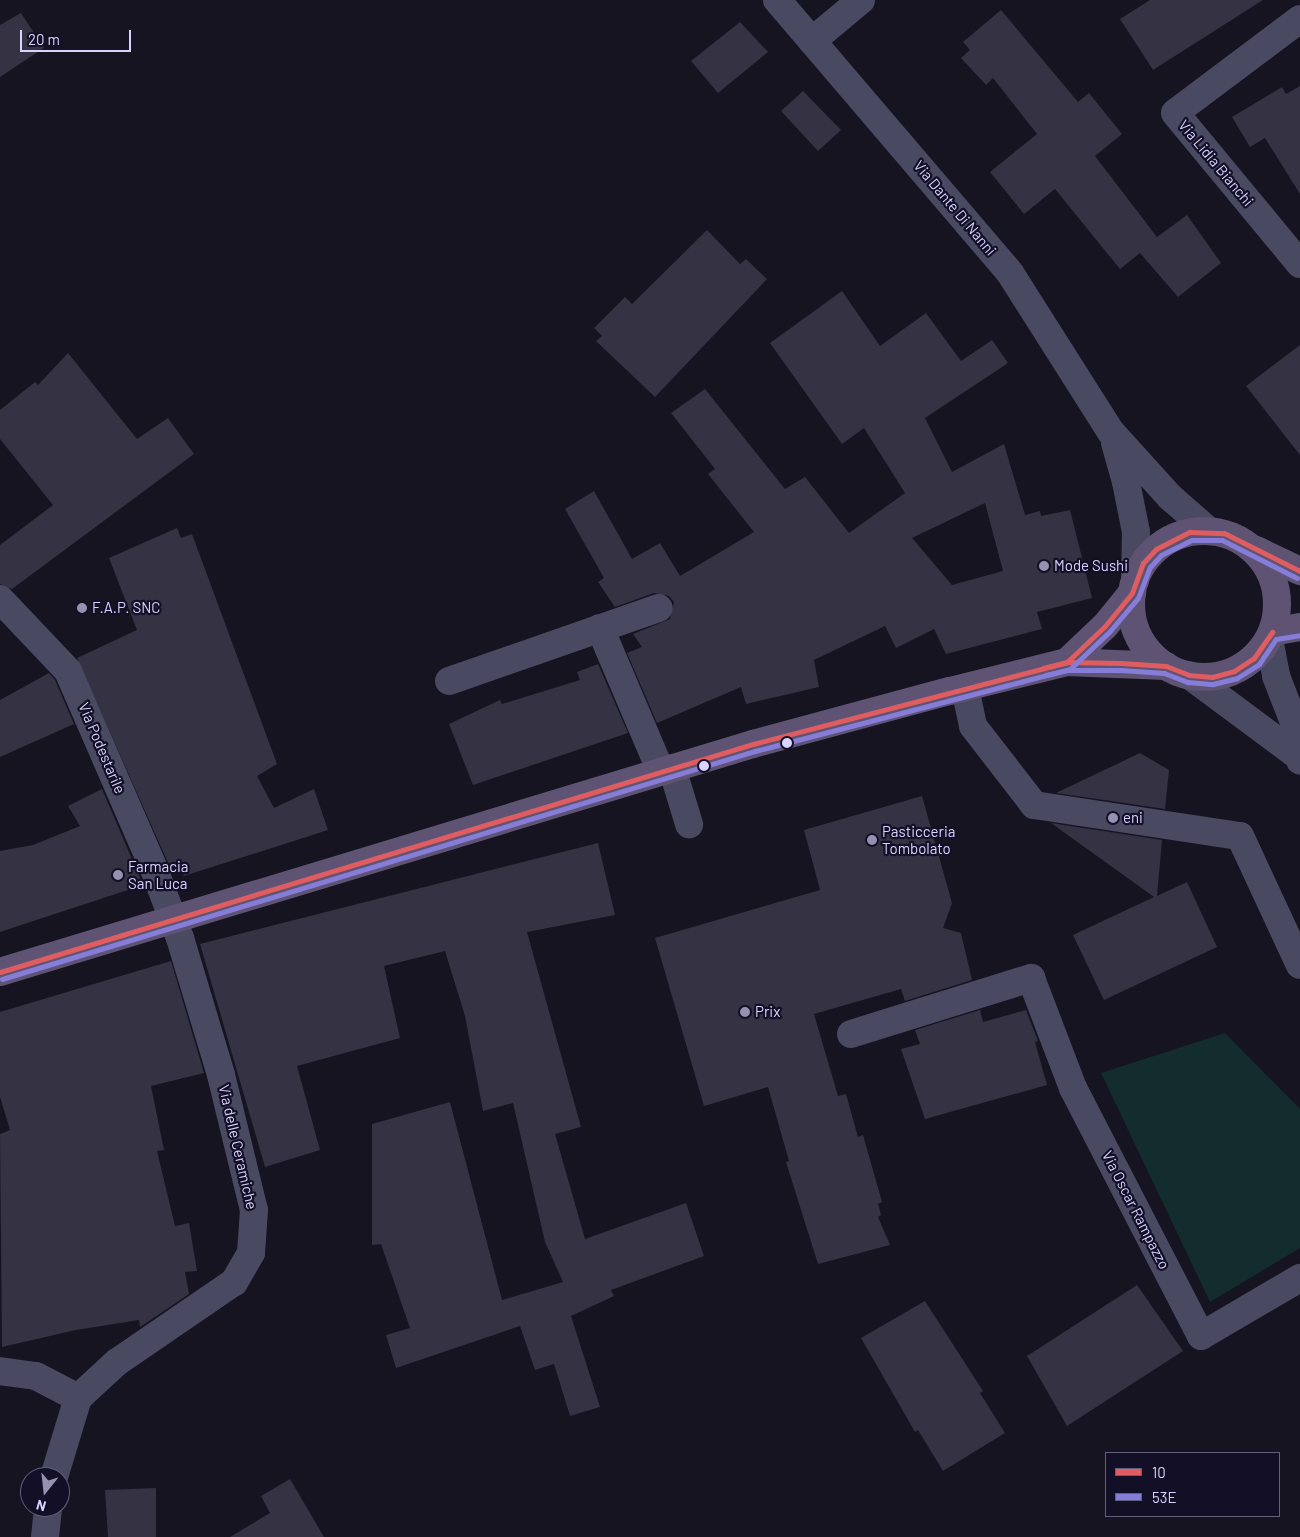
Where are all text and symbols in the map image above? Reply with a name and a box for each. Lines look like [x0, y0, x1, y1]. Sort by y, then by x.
scale bar [22, 20, 134, 52]
text: 20 m [28, 30, 60, 48]
street label: Via Lidia Bianchi [1175, 116, 1257, 210]
street label: Via Dante Di Nanni [910, 157, 1000, 259]
place label: Mode Sushi [1054, 557, 1128, 575]
marker: Mode Sushi [1038, 560, 1050, 572]
place label: F.A.P. SNC [92, 599, 160, 617]
marker: F.A.P. SNC [76, 602, 88, 614]
street label: Via Podestarile [75, 700, 129, 796]
unlabelled marker [782, 738, 792, 748]
unlabelled marker [699, 761, 709, 771]
place label: eni [1123, 809, 1143, 827]
marker: eni [1107, 812, 1119, 824]
place label: Pasticceria Tombolato [882, 822, 955, 857]
marker: Pasticceria Tombolato [866, 834, 878, 846]
place label: Farmacia San Luca [128, 857, 189, 892]
marker: Farmacia San Luca [112, 869, 124, 881]
place label: Prix [755, 1003, 780, 1021]
marker: Prix [739, 1006, 751, 1018]
street label: Via delle Ceramiche [215, 1083, 261, 1211]
street label: Via Oscar Rampazzo [1098, 1148, 1174, 1272]
legend [1105, 1452, 1280, 1517]
text: 10 [1152, 1463, 1166, 1481]
north arrow [20, 1467, 70, 1517]
text: 53E [1152, 1488, 1177, 1506]
text: N [34, 1496, 48, 1515]

